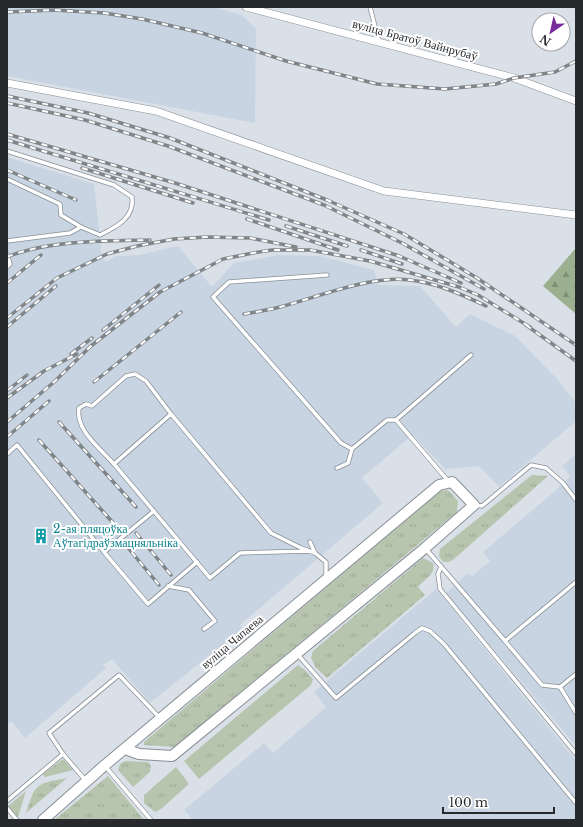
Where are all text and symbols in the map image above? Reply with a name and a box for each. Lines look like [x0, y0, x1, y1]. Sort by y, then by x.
north arrow [531, 12, 571, 52]
street label: вуліца Братоў Вайнрубаў [351, 16, 479, 63]
text: N [537, 31, 554, 49]
place label: 2-ая пляцоўка Аўтагідраўзмацняльніка [53, 521, 179, 550]
building icon: 2-ая пляцоўка Аўтагідраўзмацняльніка [32, 527, 50, 545]
street label: вуліца Чапаева [198, 611, 266, 672]
scale bar [443, 789, 554, 815]
text: 100 m [449, 795, 488, 810]

